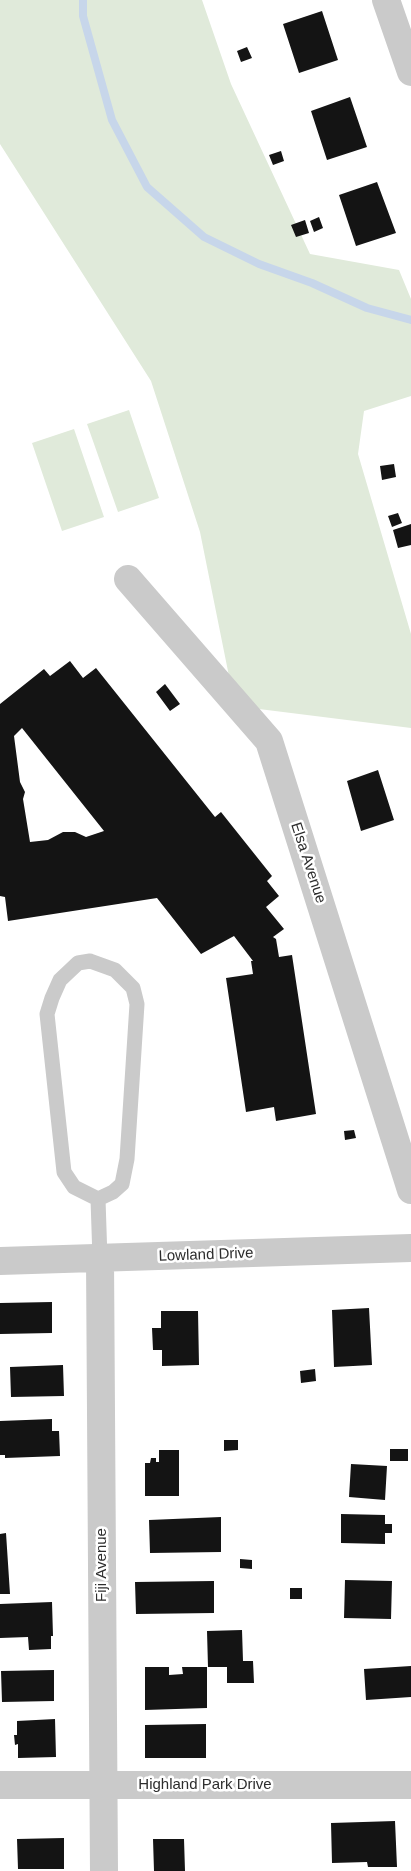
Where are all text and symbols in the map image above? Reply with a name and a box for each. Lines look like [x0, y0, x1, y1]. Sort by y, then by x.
street label: Elsa Avenue [286, 820, 330, 906]
street label: Lowland Drive [158, 1244, 254, 1266]
street label: Fiji Avenue [93, 1528, 111, 1602]
street label: Highland Park Drive [138, 1776, 272, 1794]

